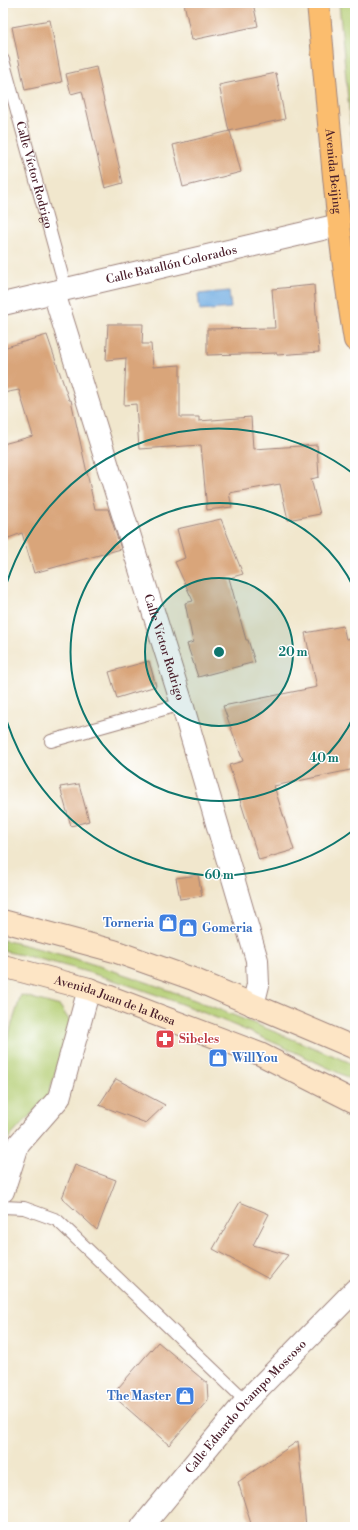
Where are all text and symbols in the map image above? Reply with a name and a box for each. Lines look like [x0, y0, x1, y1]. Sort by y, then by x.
street label: Calle Víctor Rodrigo [12, 120, 56, 230]
street label: Avenida Beijing [321, 127, 345, 215]
street label: Calle Batallón Colorados [105, 242, 238, 288]
street label: Calle Víctor Rodrigo [140, 592, 188, 703]
centre of rings [212, 645, 226, 659]
text: 20 m [278, 645, 308, 660]
text: 40 m [309, 751, 339, 766]
text: 60 m [204, 868, 234, 883]
shop icon: Torneria [157, 912, 179, 934]
place label: Torneria [103, 916, 155, 931]
shop icon: Gomeria [177, 917, 199, 939]
place label: Gomeria [202, 921, 253, 936]
street label: Avenida Juan de la Rosa [51, 973, 178, 1029]
pharmacy icon: Sibeles [154, 1028, 176, 1050]
place label: Sibeles [179, 1032, 219, 1047]
shop icon: WillYou [207, 1047, 229, 1069]
place label: WillYou [231, 1051, 278, 1066]
street label: Calle Eduardo Ocampo Moscoso [182, 1337, 310, 1477]
shop icon: The Master [174, 1385, 196, 1407]
place label: The Master [107, 1389, 171, 1404]

